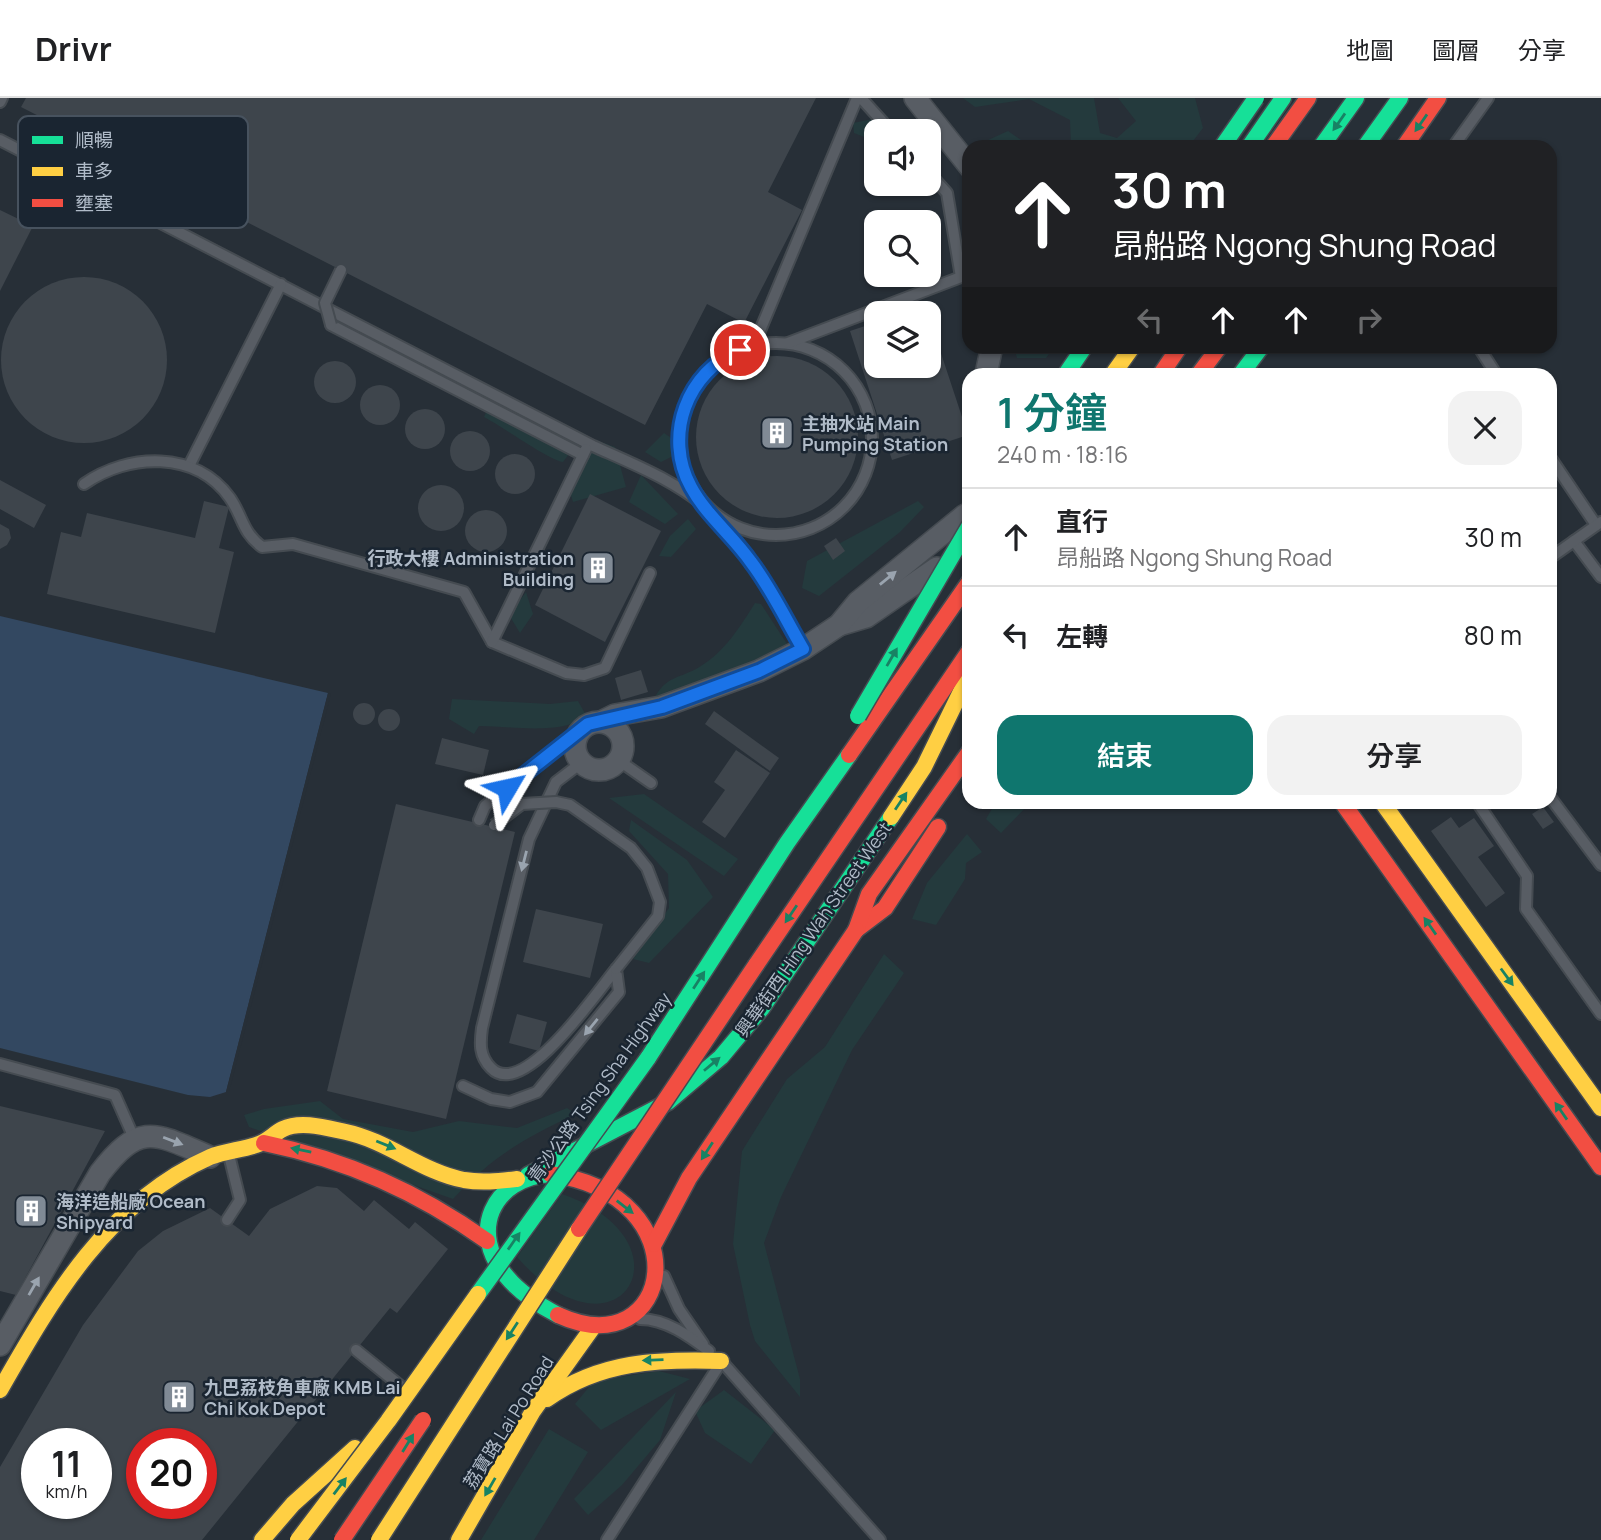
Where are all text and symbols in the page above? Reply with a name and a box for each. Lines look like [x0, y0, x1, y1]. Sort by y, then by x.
text: Drivr [35, 26, 112, 71]
text: 地圖 [1346, 33, 1394, 66]
text: 圖層 [1432, 33, 1480, 66]
text: 分享 [1518, 33, 1566, 66]
one-way arrow [1332, 113, 1346, 132]
one-way arrow [1415, 113, 1428, 132]
legend [18, 116, 248, 228]
map controls [864, 119, 941, 378]
button: sound [864, 119, 941, 196]
text: 順暢 [75, 127, 113, 153]
text: 30 m [1112, 156, 1227, 223]
text: 車多 [75, 158, 113, 184]
icon: ahead [997, 168, 1088, 259]
text: 壅塞 [75, 190, 113, 216]
button: search [864, 210, 941, 287]
text: 昂船路 Ngong Shung Road [1112, 223, 1496, 267]
button: layers [864, 301, 941, 378]
icon: left [1131, 301, 1169, 339]
icon: ahead [1204, 301, 1242, 339]
icon: ahead [1277, 301, 1315, 339]
icon: right [1350, 301, 1388, 339]
pin [710, 320, 770, 380]
icon: arrive [721, 331, 759, 369]
text: 1 分鐘 [997, 383, 1107, 441]
button: close [1448, 391, 1522, 465]
place label: 主抽水站 Main Pumping Station [802, 411, 948, 456]
building icon: 主抽水站 Main Pumping Station [758, 414, 796, 452]
text: 240 m · 18:16 [997, 438, 1128, 470]
text: 直行 [1056, 503, 1108, 539]
icon: ahead [997, 518, 1035, 556]
text: 30 m [1465, 519, 1522, 555]
text: 昂船路 Ngong Shung Road [1056, 541, 1332, 573]
place label: 行政大樓 Administration Building [368, 546, 574, 591]
building icon: 行政大樓 Administration Building [579, 549, 617, 587]
one-way arrow [879, 570, 897, 585]
icon: left [997, 616, 1035, 654]
text: 80 m [1464, 617, 1522, 653]
text: 左轉 [1056, 618, 1108, 654]
one-way arrow [886, 648, 898, 667]
button: 結束 [997, 715, 1253, 795]
button: 分享 [1267, 715, 1522, 795]
position arrow [470, 751, 544, 825]
one-way arrow [895, 791, 908, 811]
street label: 興華街西 Hing Wah Street West [730, 817, 896, 1041]
one-way arrow [518, 850, 529, 872]
one-way arrow [785, 905, 798, 924]
one-way arrow [1423, 917, 1437, 935]
one-way arrow [1500, 968, 1514, 986]
one-way arrow [692, 970, 705, 990]
street label: 青沙公路 Tsing Sha Highway [522, 987, 676, 1187]
one-way arrow [583, 1018, 598, 1036]
one-way arrow [702, 1057, 720, 1072]
one-way arrow [1555, 1102, 1569, 1120]
one-way arrow [163, 1136, 184, 1147]
one-way arrow [375, 1139, 396, 1150]
one-way arrow [700, 1141, 713, 1160]
one-way arrow [290, 1145, 312, 1156]
place label: 海洋造船廠 Ocean Shipyard [56, 1189, 205, 1234]
building icon: 海洋造船廠 Ocean Shipyard [12, 1192, 50, 1230]
one-way arrow [616, 1199, 634, 1213]
one-way arrow [507, 1232, 521, 1250]
one-way arrow [28, 1276, 40, 1296]
one-way arrow [505, 1321, 518, 1341]
street label: 荔寶路 Lai Po Road [457, 1351, 559, 1493]
one-way arrow [642, 1355, 664, 1366]
place label: 九巴荔枝角車廠 KMB Lai Chi Kok Depot [204, 1375, 401, 1420]
building icon: 九巴荔枝角車廠 KMB Lai Chi Kok Depot [160, 1378, 198, 1416]
speed limit sign: 20 [126, 1428, 217, 1519]
one-way arrow [401, 1433, 414, 1453]
text: 11 [51, 1440, 82, 1488]
one-way arrow [332, 1477, 346, 1495]
one-way arrow [483, 1478, 496, 1497]
text: km/h [46, 1479, 87, 1503]

